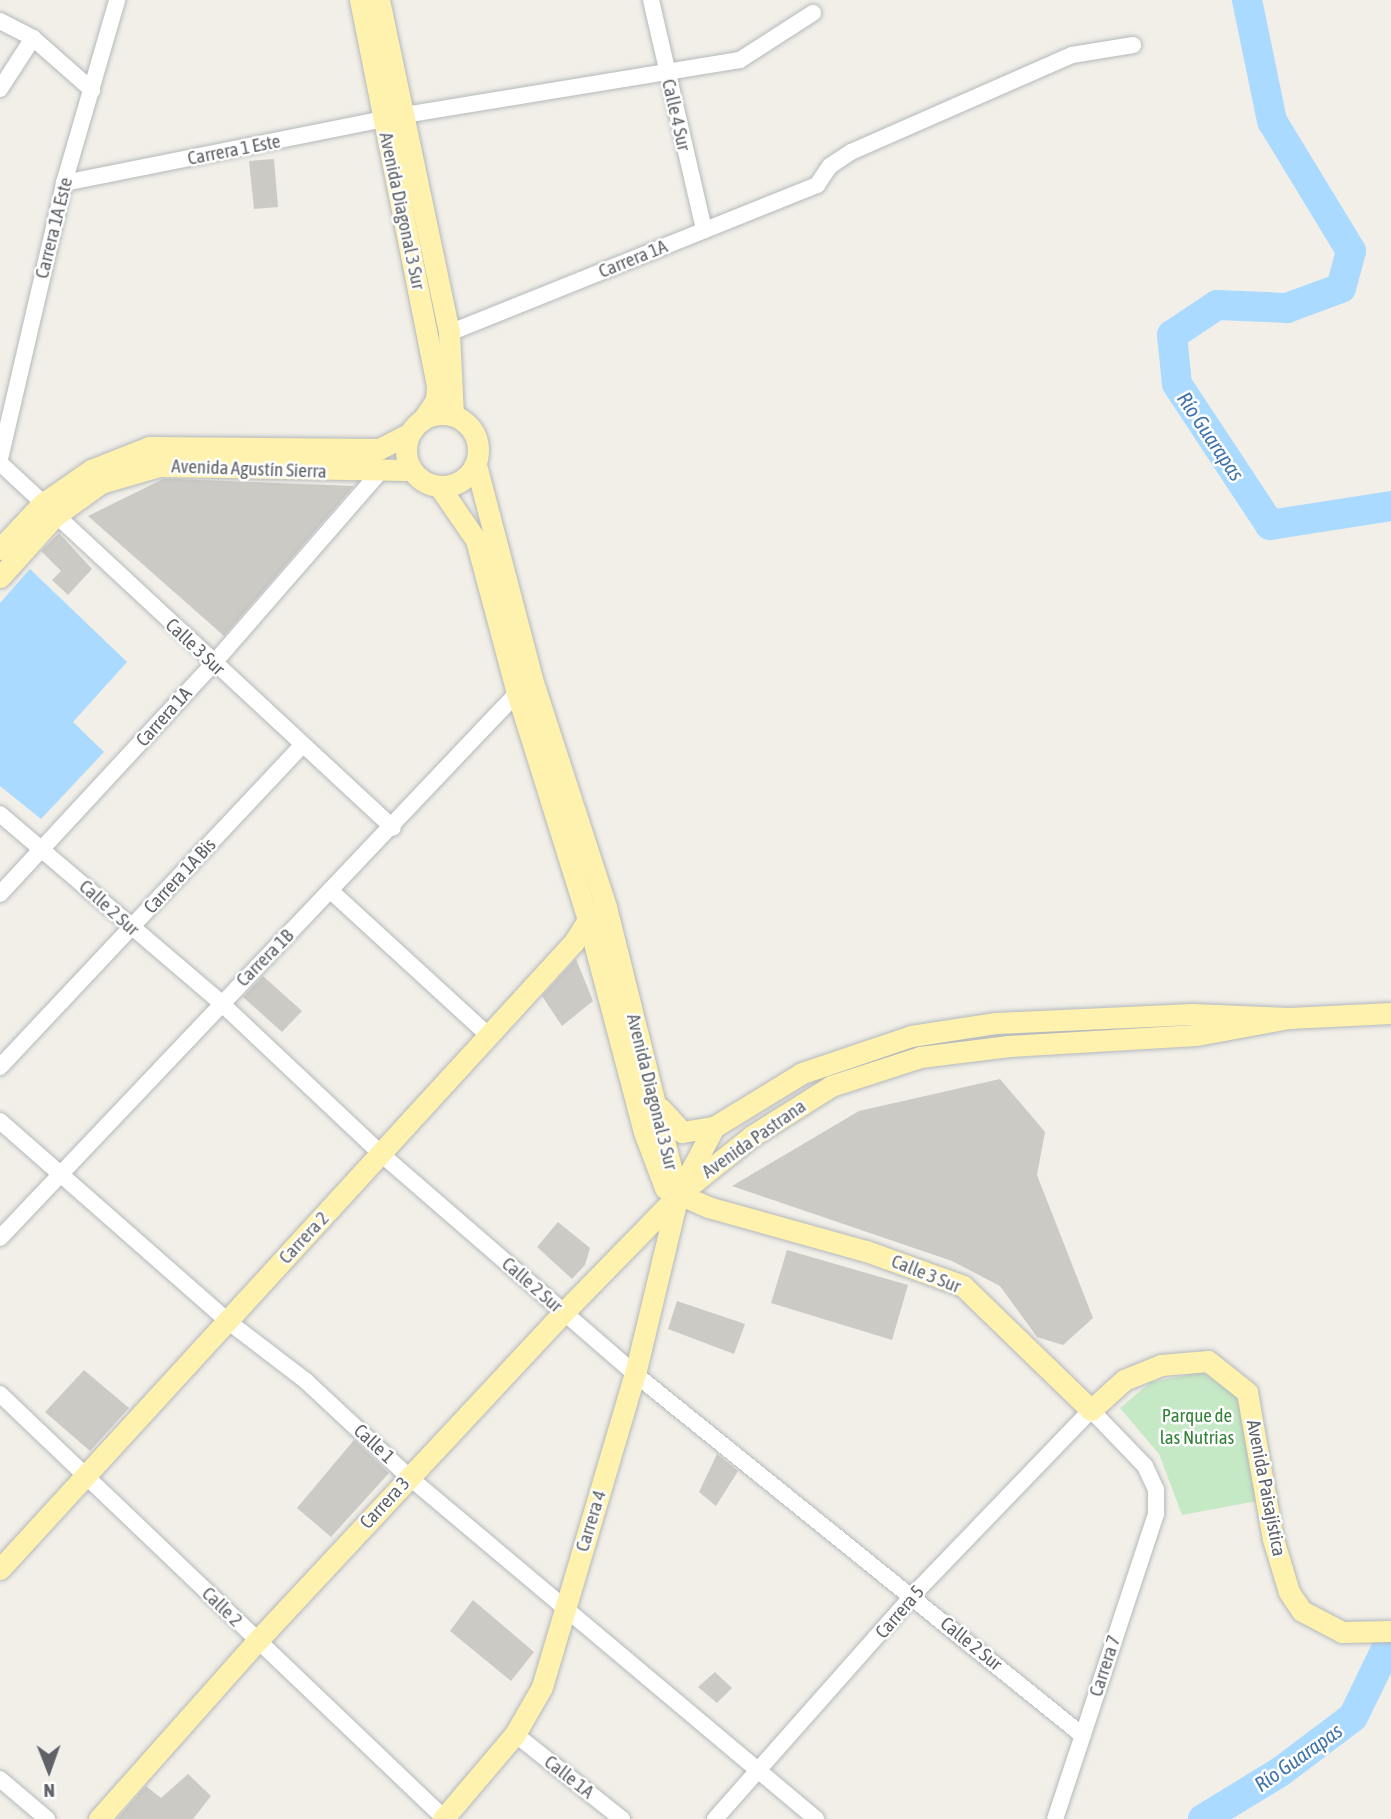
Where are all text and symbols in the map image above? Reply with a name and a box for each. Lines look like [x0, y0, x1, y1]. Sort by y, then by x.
street label: Calle 4 Sur [657, 77, 695, 153]
street label: Carrera 1 Este [186, 130, 282, 170]
street label: Avenida Diagonal 3 Sur [374, 130, 430, 292]
street label: Carrera 1A Este [30, 175, 78, 281]
street label: Carrera 1A [595, 235, 671, 283]
water label: Río Guarapas [1172, 387, 1250, 485]
street label: Avenida Agustín Sierra [171, 455, 327, 483]
street label: Calle 3 Sur [161, 614, 229, 680]
street label: Carrera 1A [131, 683, 197, 751]
street label: Carrera 1A Bis [139, 834, 221, 918]
street label: Calle 2 Sur [74, 875, 144, 941]
street label: Carrera 1B [232, 925, 298, 991]
street label: Avenida Diagonal 3 Sur [622, 1012, 682, 1172]
street label: Avenida Pastrana [698, 1095, 810, 1183]
street label: Carrera 2 [274, 1207, 334, 1269]
street label: Calle 3 Sur [888, 1250, 964, 1298]
street label: Calle 2 Sur [497, 1253, 567, 1317]
park label: Parque de las Nutrias [1160, 1405, 1234, 1449]
street label: Avenida Paisajística [1242, 1418, 1290, 1558]
street label: Calle 1 [349, 1419, 399, 1469]
street label: Carrera 3 [355, 1472, 415, 1534]
street label: Carrera 4 [571, 1488, 611, 1554]
street label: Carrera 5 [871, 1581, 929, 1643]
street label: Calle 2 [197, 1582, 247, 1632]
street label: Calle 2 Sur [936, 1612, 1006, 1676]
street label: Carrera 7 [1084, 1633, 1126, 1699]
water label: Río Guarapas [1249, 1718, 1347, 1796]
north arrow [14, 1735, 84, 1805]
street label: Calle 1A [540, 1751, 598, 1803]
text: N [44, 1780, 55, 1802]

